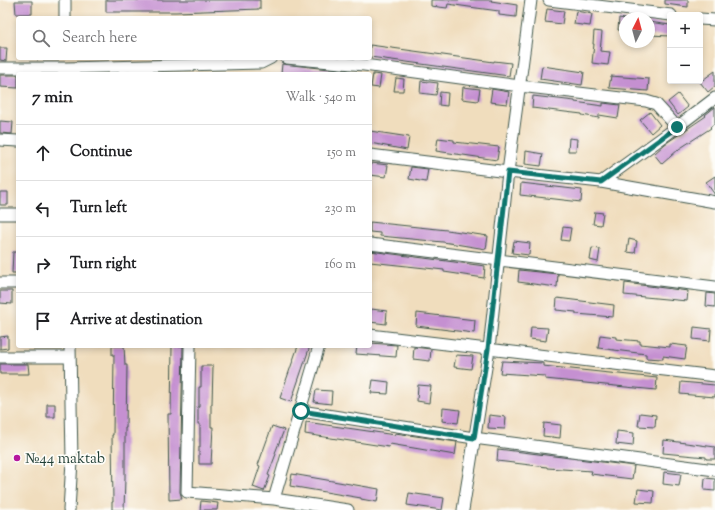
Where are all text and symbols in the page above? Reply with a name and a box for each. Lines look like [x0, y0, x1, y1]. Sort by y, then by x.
north arrow [619, 12, 655, 48]
map controls [667, 12, 703, 84]
button: + [667, 12, 703, 48]
search box [16, 16, 372, 60]
icon: search [30, 27, 52, 49]
text: Search here [62, 28, 137, 49]
button: − [667, 48, 703, 84]
text: 7 min [32, 86, 73, 110]
text: Walk · 540 m [285, 89, 356, 107]
route end [668, 118, 686, 136]
icon: ahead [32, 142, 54, 164]
text: Continue [70, 142, 132, 163]
text: 150 m [327, 144, 356, 162]
icon: left [32, 198, 54, 220]
text: Turn left [70, 198, 127, 219]
text: 230 m [324, 200, 356, 218]
icon: right [32, 254, 54, 276]
text: Turn right [70, 254, 136, 275]
text: 160 m [325, 256, 356, 274]
icon: arrive [32, 310, 54, 332]
text: Arrive at destination [70, 310, 203, 331]
route start [292, 402, 310, 420]
place label: №44 maktab [25, 449, 105, 470]
marker: №44 maktab [12, 453, 22, 463]

